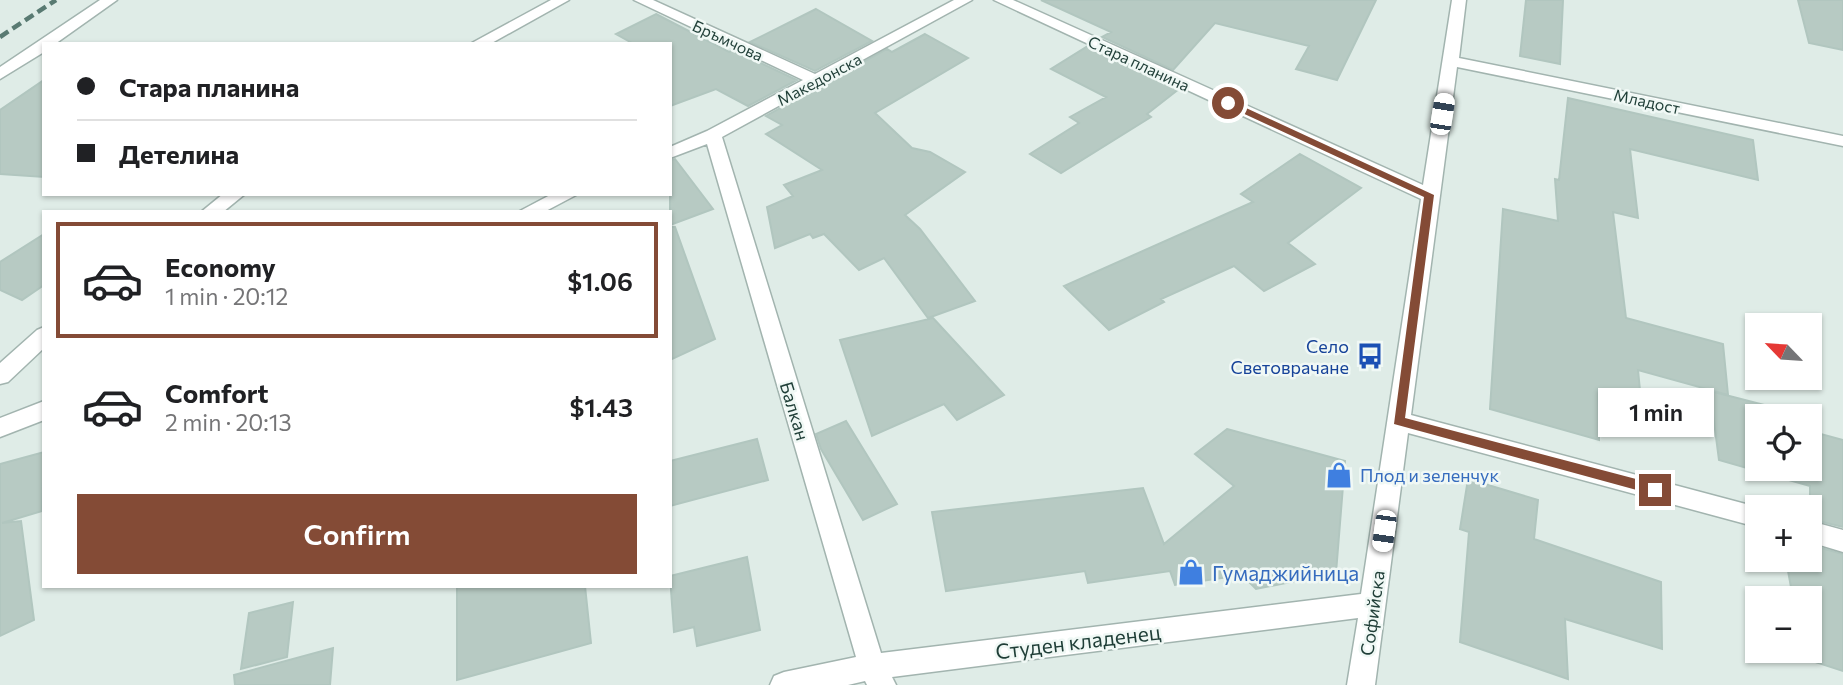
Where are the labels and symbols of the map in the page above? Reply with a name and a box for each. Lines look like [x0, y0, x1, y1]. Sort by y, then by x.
street label: Бръмчова [690, 15, 766, 65]
street label: Стара планина [1085, 31, 1193, 95]
street label: Македонска [774, 49, 864, 109]
street label: Младост [1612, 85, 1682, 117]
route start [1212, 87, 1244, 119]
car [1429, 92, 1456, 136]
north arrow [1745, 313, 1822, 390]
place label: Село Световрачане [1230, 335, 1349, 378]
bus stop icon: Село Световрачане [1355, 341, 1385, 371]
street label: Балкан [776, 379, 814, 443]
callout: 1 min [1597, 388, 1713, 438]
shop icon: Плод и зеленчук [1324, 460, 1354, 490]
place label: Плод и зеленчук [1360, 464, 1499, 486]
route end [1639, 474, 1671, 506]
car [1371, 509, 1398, 553]
shop icon: Гумаджийница [1176, 557, 1206, 587]
place label: Гумаджийница [1212, 560, 1359, 585]
street label: Софийска [1355, 569, 1389, 657]
street label: Студен кладенец [994, 618, 1162, 664]

